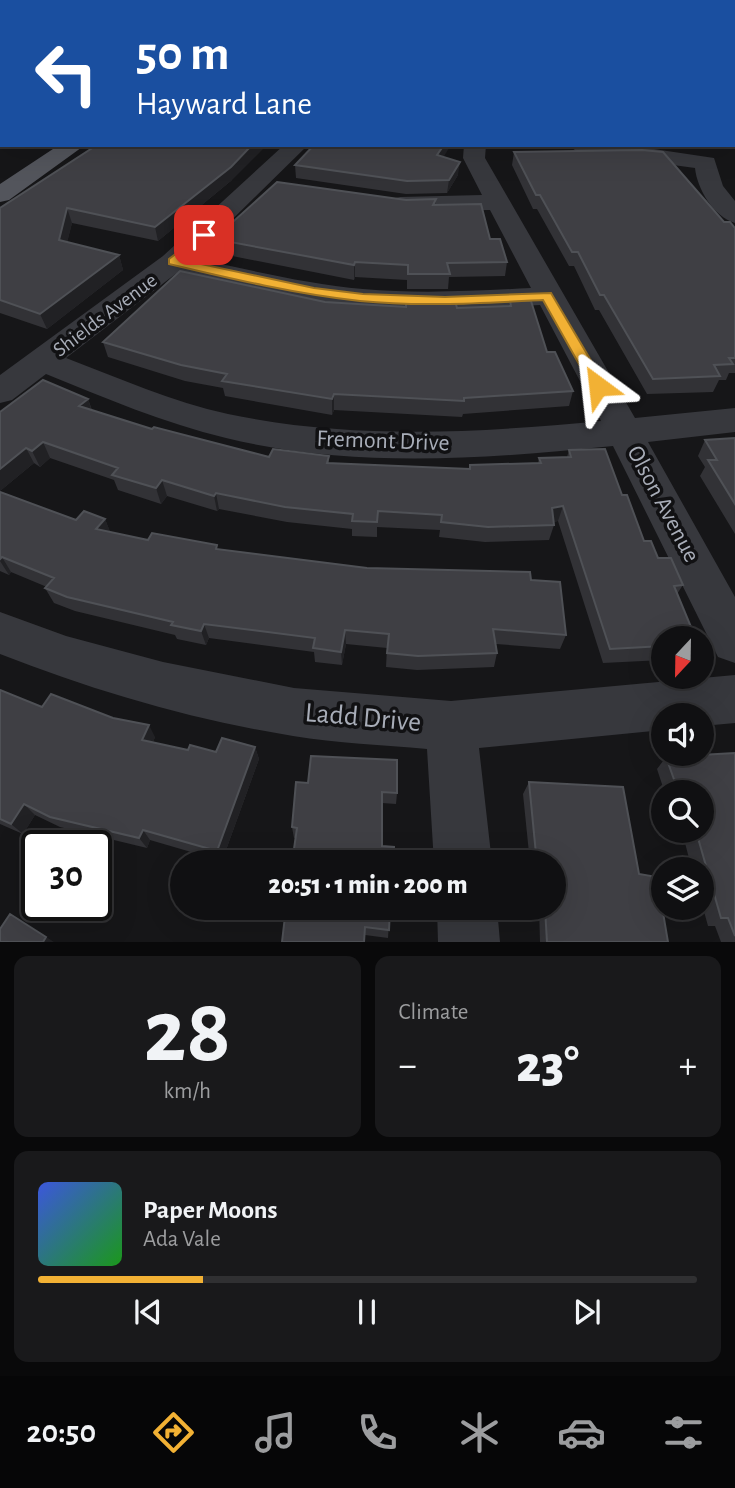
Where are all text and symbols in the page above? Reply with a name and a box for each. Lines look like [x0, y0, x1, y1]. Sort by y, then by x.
icon: left [21, 28, 112, 119]
text: 50 m [136, 30, 230, 79]
text: Hayward Lane [136, 88, 312, 120]
pin [174, 205, 234, 265]
icon: arrive [185, 216, 223, 254]
street label: Shields Avenue [49, 269, 161, 361]
position arrow [561, 349, 635, 423]
street label: Fremont Drive [316, 427, 450, 455]
street label: Olson Avenue [622, 442, 704, 566]
north arrow [651, 626, 714, 690]
map controls [651, 626, 714, 920]
street label: Ladd Drive [304, 699, 422, 737]
button: sound [651, 703, 714, 766]
button: search [651, 780, 714, 843]
speed limit sign: 30 [21, 830, 112, 921]
button: layers [651, 857, 714, 920]
text: 20:51 · 1 min · 200 m [268, 872, 468, 898]
text: 28 [143, 987, 231, 1078]
text: Climate [399, 1001, 468, 1024]
text: 23° [516, 1039, 579, 1091]
text: − [399, 1047, 417, 1085]
text: + [679, 1047, 697, 1085]
text: km/h [164, 1080, 211, 1103]
text: Paper Moons [143, 1197, 278, 1223]
text: Ada Vale [143, 1228, 221, 1251]
icon: previous [129, 1293, 167, 1331]
icon: pause [348, 1293, 386, 1331]
icon: next [568, 1293, 606, 1331]
icon: directions [149, 1408, 198, 1457]
icon: music [251, 1408, 300, 1457]
icon: phone [353, 1408, 402, 1457]
icon: climate [455, 1408, 504, 1457]
icon: car [557, 1408, 606, 1457]
icon: filters [659, 1408, 708, 1457]
text: 20:50 [27, 1416, 96, 1448]

